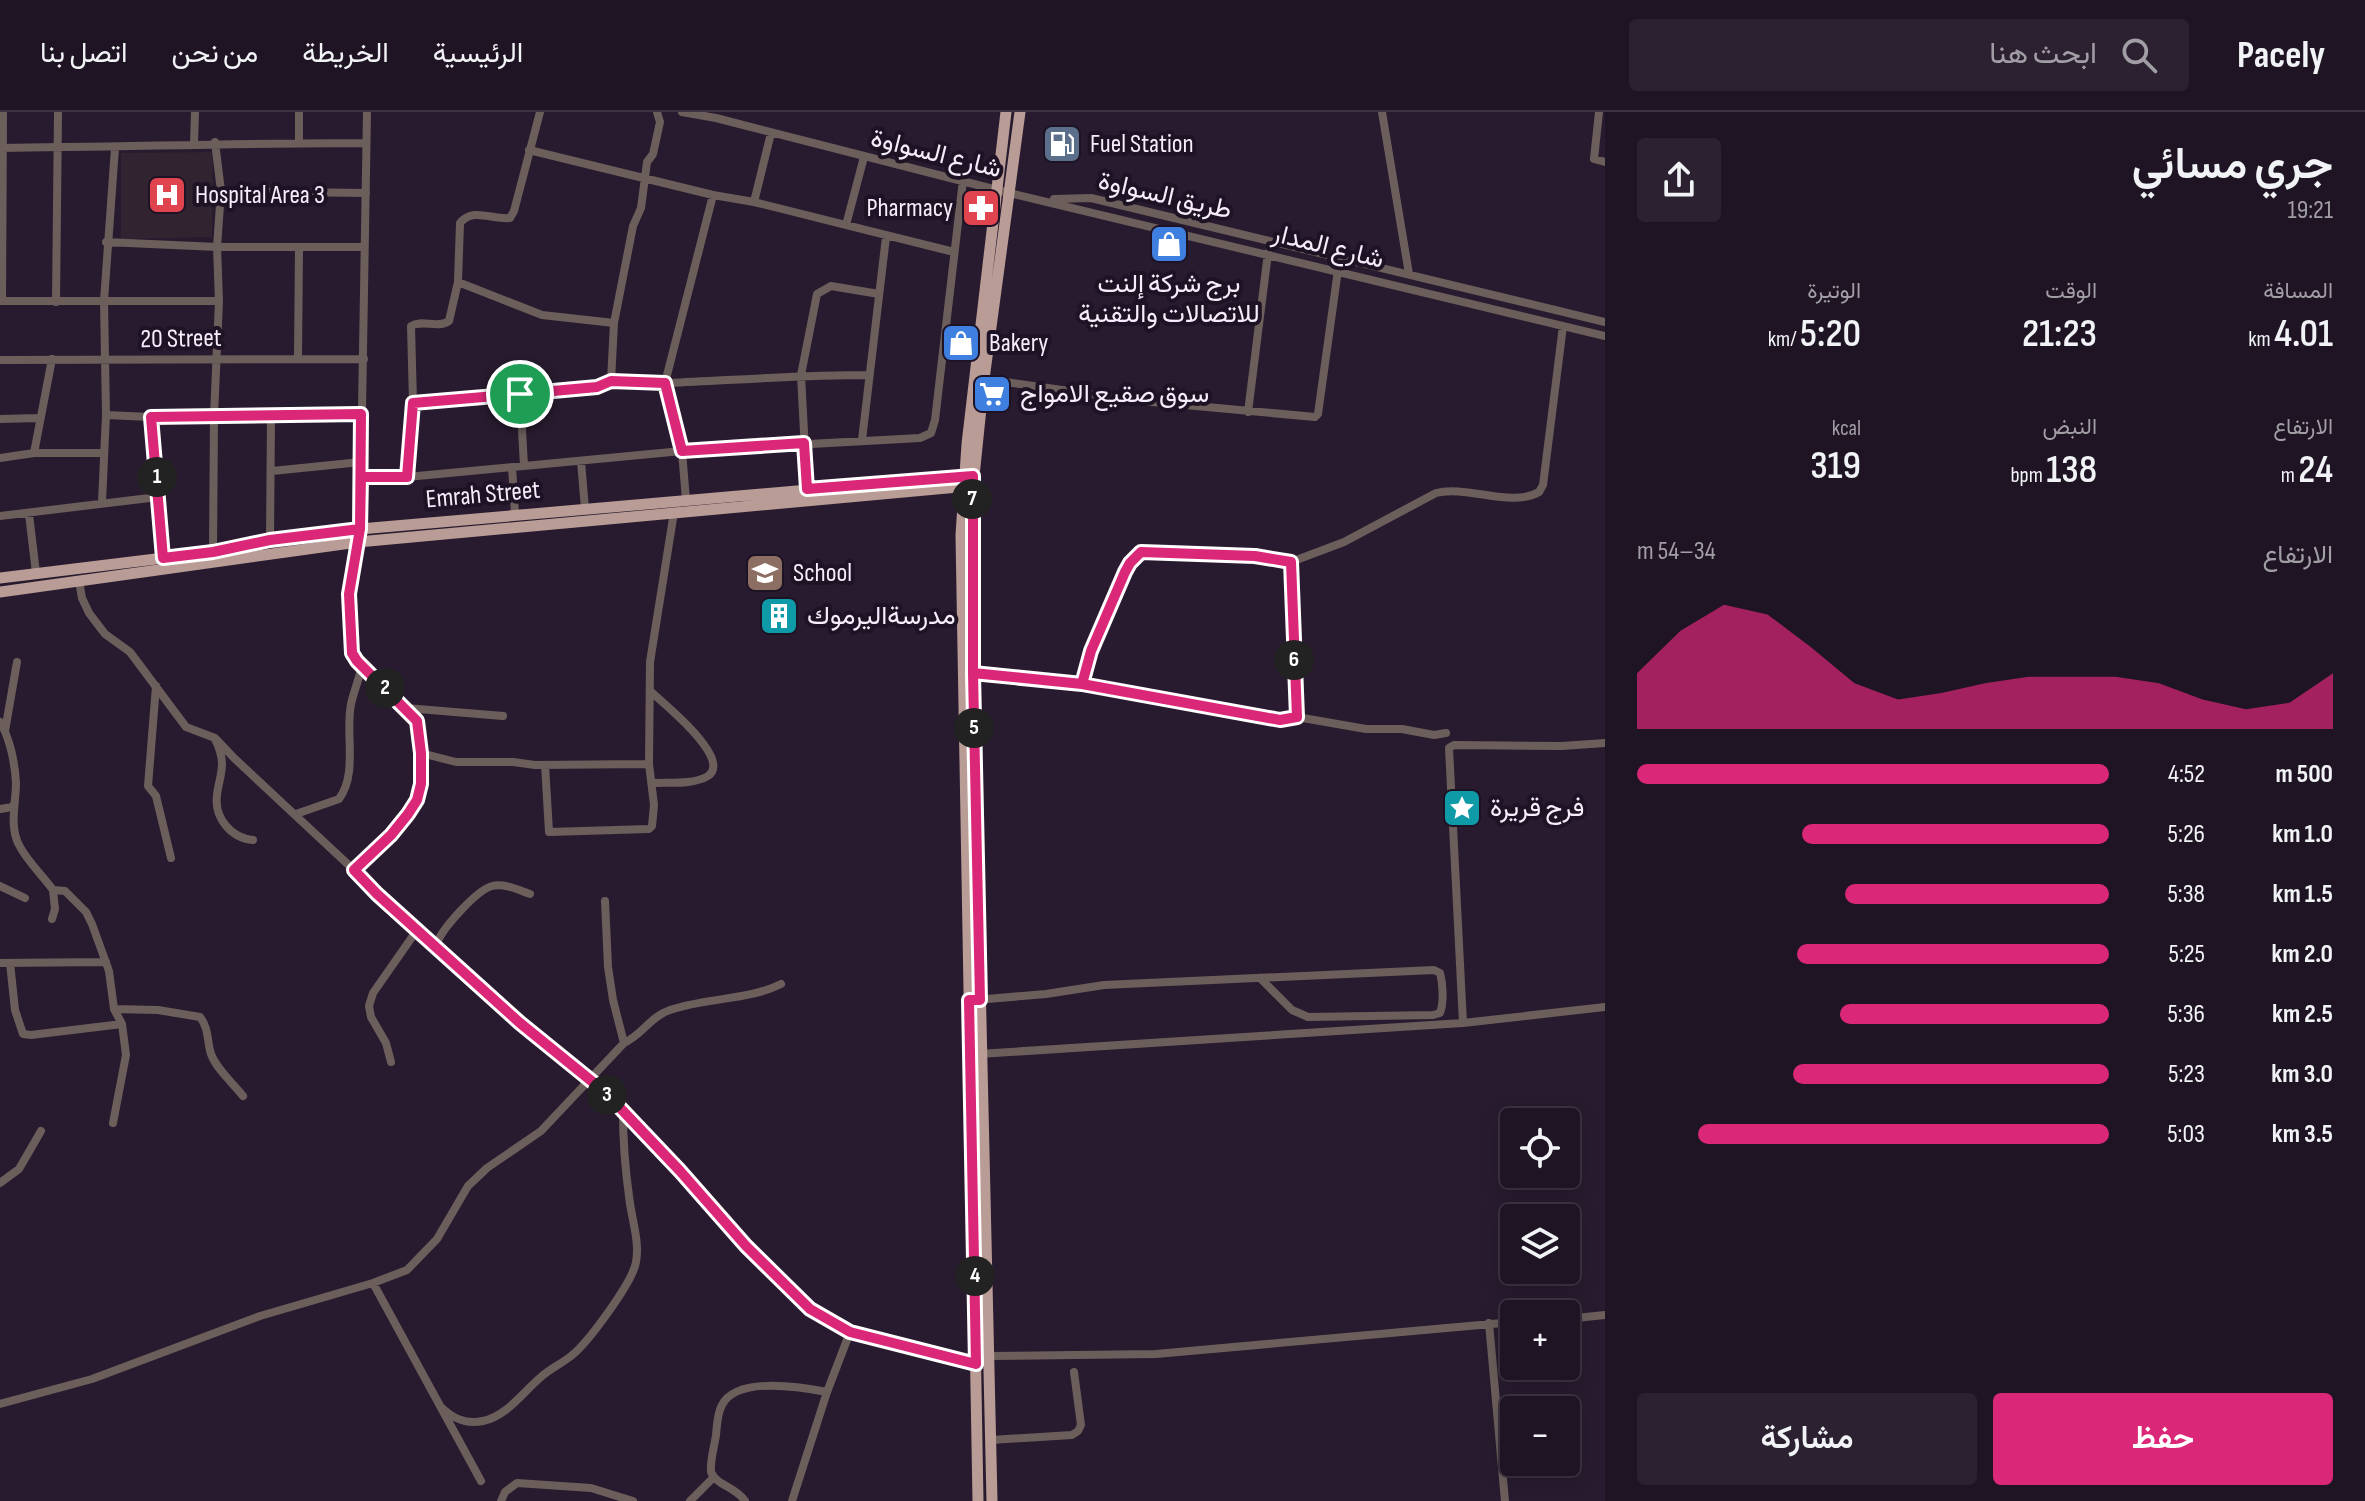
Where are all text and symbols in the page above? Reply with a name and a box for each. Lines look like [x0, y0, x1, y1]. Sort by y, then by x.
search box [1629, 19, 2189, 91]
icon: search [2117, 33, 2161, 77]
text: Pacely [2237, 33, 2325, 78]
text: ابحث هنا [1989, 36, 2097, 72]
text: اتصل بنا [40, 37, 127, 70]
text: من نحن [171, 37, 258, 70]
text: الخريطة [302, 37, 389, 70]
text: الرئيسية [433, 37, 523, 70]
street label: شارع السواوة [867, 123, 1004, 186]
fuel station icon: Fuel Station [1041, 123, 1083, 165]
place label: Fuel Station [1090, 129, 1194, 160]
button: share [1637, 138, 1721, 222]
text: جري مسائي [2132, 138, 2333, 191]
street label: طريق السواوة [1095, 166, 1235, 226]
hospital icon: Hospital Area 3 [146, 174, 188, 216]
place label: Hospital Area 3 [195, 180, 325, 211]
pharmacy icon: Pharmacy [960, 187, 1002, 229]
place label: Pharmacy [866, 193, 953, 224]
text: 19:21 [2288, 195, 2333, 226]
street label: شارع المدار [1268, 218, 1387, 277]
shop icon: برج شركة إلنت للاتصالات والتقنية [1148, 223, 1190, 265]
place label: برج شركة إلنت للاتصالات والتقنية [1078, 269, 1260, 330]
text: الوتيرة [1807, 278, 1861, 305]
text: الوقت [2045, 278, 2097, 305]
text: المسافة [2263, 278, 2333, 305]
text: 5:20 [1800, 310, 1861, 358]
text: 21:23 [2022, 310, 2097, 358]
text: 4.01 [2274, 310, 2333, 358]
shop icon: Bakery [940, 322, 982, 364]
street label: 20 Street [140, 323, 222, 355]
text: /km [1768, 326, 1800, 353]
text: km [2248, 326, 2274, 353]
place label: Bakery [989, 328, 1048, 359]
pin [486, 360, 554, 428]
icon: arrive [498, 372, 542, 416]
supermarket icon: سوق صقيع الامواج [971, 373, 1013, 415]
place label: سوق صقيع الامواج [1020, 379, 1209, 411]
text: النبض [2043, 414, 2097, 441]
text: الارتفاع [2273, 414, 2333, 441]
text: kcal [1832, 415, 1861, 442]
text: 319 [1810, 442, 1861, 490]
text: 138 [2046, 446, 2097, 494]
text: 24 [2298, 446, 2333, 494]
pin: 1 [137, 457, 177, 497]
text: bpm [2010, 462, 2046, 489]
text: m [2281, 462, 2298, 489]
text: 1 [153, 463, 161, 490]
street label: Emrah Street [425, 475, 541, 515]
pin: 7 [952, 479, 992, 519]
text: 7 [967, 485, 977, 512]
text: 34–54 m [1637, 536, 1716, 567]
text: الارتفاع [2262, 540, 2333, 571]
school or university icon: School [744, 552, 786, 594]
place label: School [793, 558, 852, 589]
building icon: مدرسةاليرموك [758, 595, 800, 637]
place label: مدرسةاليرموك [807, 601, 956, 632]
pin: 6 [1274, 640, 1314, 680]
text: 6 [1289, 646, 1299, 673]
pin: 2 [365, 668, 405, 708]
text: 2 [380, 674, 390, 701]
pin: 5 [954, 708, 994, 748]
text: 5 [969, 714, 979, 741]
text: 4:52 [2168, 759, 2205, 790]
text: 500 m [2276, 759, 2333, 790]
place icon: فرج قريرة [1441, 787, 1483, 829]
place label: فرج قريرة [1490, 793, 1585, 825]
text: 5:26 [2168, 819, 2205, 850]
text: 1.0 km [2272, 819, 2333, 850]
text: 5:38 [2167, 879, 2205, 910]
text: 1.5 km [2273, 879, 2333, 910]
text: 5:25 [2169, 939, 2205, 970]
text: 2.0 km [2272, 939, 2333, 970]
text: 5:36 [2167, 999, 2205, 1030]
text: 2.5 km [2272, 999, 2333, 1030]
text: 5:23 [2168, 1059, 2205, 1090]
text: 3.0 km [2271, 1059, 2333, 1090]
pin: 3 [587, 1075, 627, 1115]
text: 3 [602, 1081, 612, 1108]
map controls [1500, 1108, 1580, 1476]
button: locate [1500, 1108, 1580, 1188]
text: 5:03 [2167, 1119, 2205, 1150]
text: 3.5 km [2272, 1119, 2333, 1150]
button: layers [1500, 1204, 1580, 1284]
pin: 4 [955, 1256, 995, 1296]
text: 4 [970, 1262, 980, 1289]
button: + [1500, 1300, 1580, 1380]
button: مشاركة [1637, 1393, 1977, 1485]
button: حفظ [1993, 1393, 2333, 1485]
button: − [1500, 1396, 1580, 1476]

